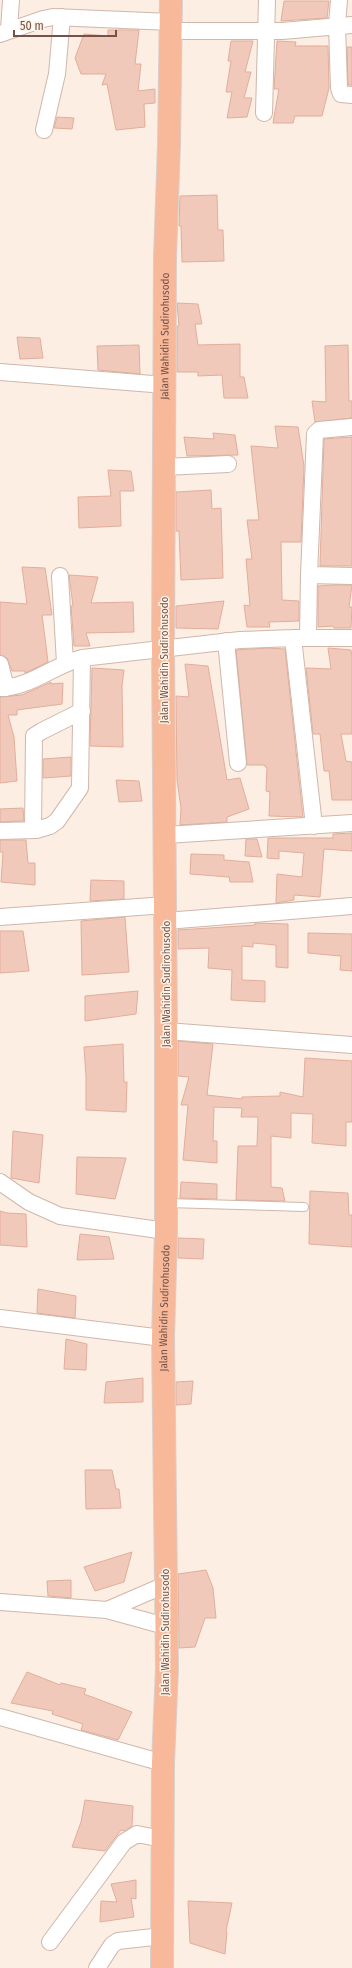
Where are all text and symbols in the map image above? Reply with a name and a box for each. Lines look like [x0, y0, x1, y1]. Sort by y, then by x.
scale bar [14, 12, 116, 38]
text: 50 m [20, 19, 44, 33]
street label: Jalan Wahidin Sudirohusodo [158, 272, 172, 400]
street label: Jalan Wahidin Sudirohusodo [158, 596, 171, 723]
street label: Jalan Wahidin Sudirohusodo [160, 920, 173, 1047]
street label: Jalan Wahidin Sudirohusodo [157, 1244, 173, 1372]
street label: Jalan Wahidin Sudirohusodo [159, 1568, 172, 1695]

